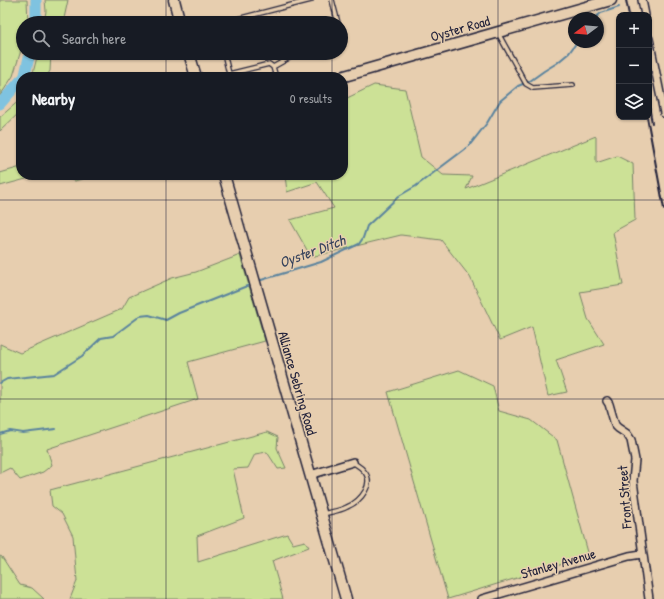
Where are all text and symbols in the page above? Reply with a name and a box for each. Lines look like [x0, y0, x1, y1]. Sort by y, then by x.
street label: Oyster Road [428, 10, 493, 47]
north arrow [568, 12, 604, 48]
map controls [616, 12, 652, 120]
button: + [616, 12, 652, 48]
search box [16, 16, 348, 60]
icon: search [30, 27, 52, 49]
text: Search here [62, 28, 126, 49]
button: − [616, 48, 652, 84]
button: layers [616, 84, 652, 120]
text: Nearby [32, 87, 75, 110]
text: 0 results [290, 89, 332, 107]
water label: Oyster Ditch [276, 229, 349, 273]
street label: Alliance Sebring Road [273, 329, 322, 438]
street label: Front Street [612, 465, 636, 530]
street label: Stanley Avenue [518, 543, 598, 584]

